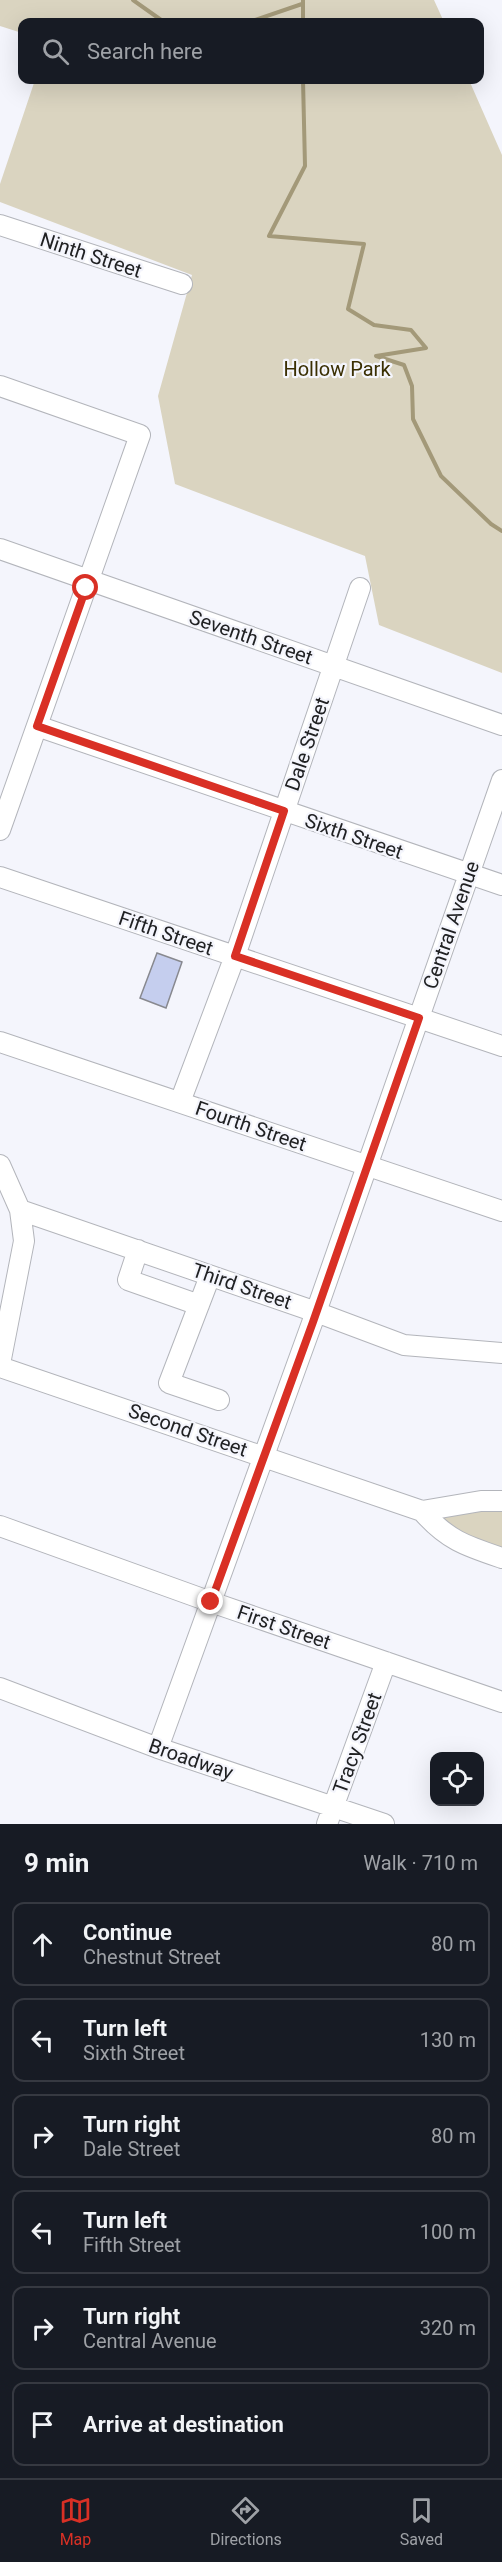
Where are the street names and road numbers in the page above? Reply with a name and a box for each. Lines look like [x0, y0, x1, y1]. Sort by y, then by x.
street label: Ninth Street [37, 227, 145, 283]
street label: Seventh Street [186, 605, 316, 669]
street label: Dale Street [280, 694, 334, 794]
street label: Sixth Street [302, 808, 406, 864]
street label: Central Avenue [418, 858, 484, 992]
street label: Fifth Street [116, 906, 216, 960]
street label: Fourth Street [192, 1096, 310, 1156]
street label: Third Street [189, 1258, 295, 1314]
street label: Second Street [125, 1398, 251, 1462]
street label: First Street [234, 1600, 334, 1654]
street label: Tracy Street [328, 1689, 386, 1797]
street label: Broadway [146, 1733, 237, 1785]

